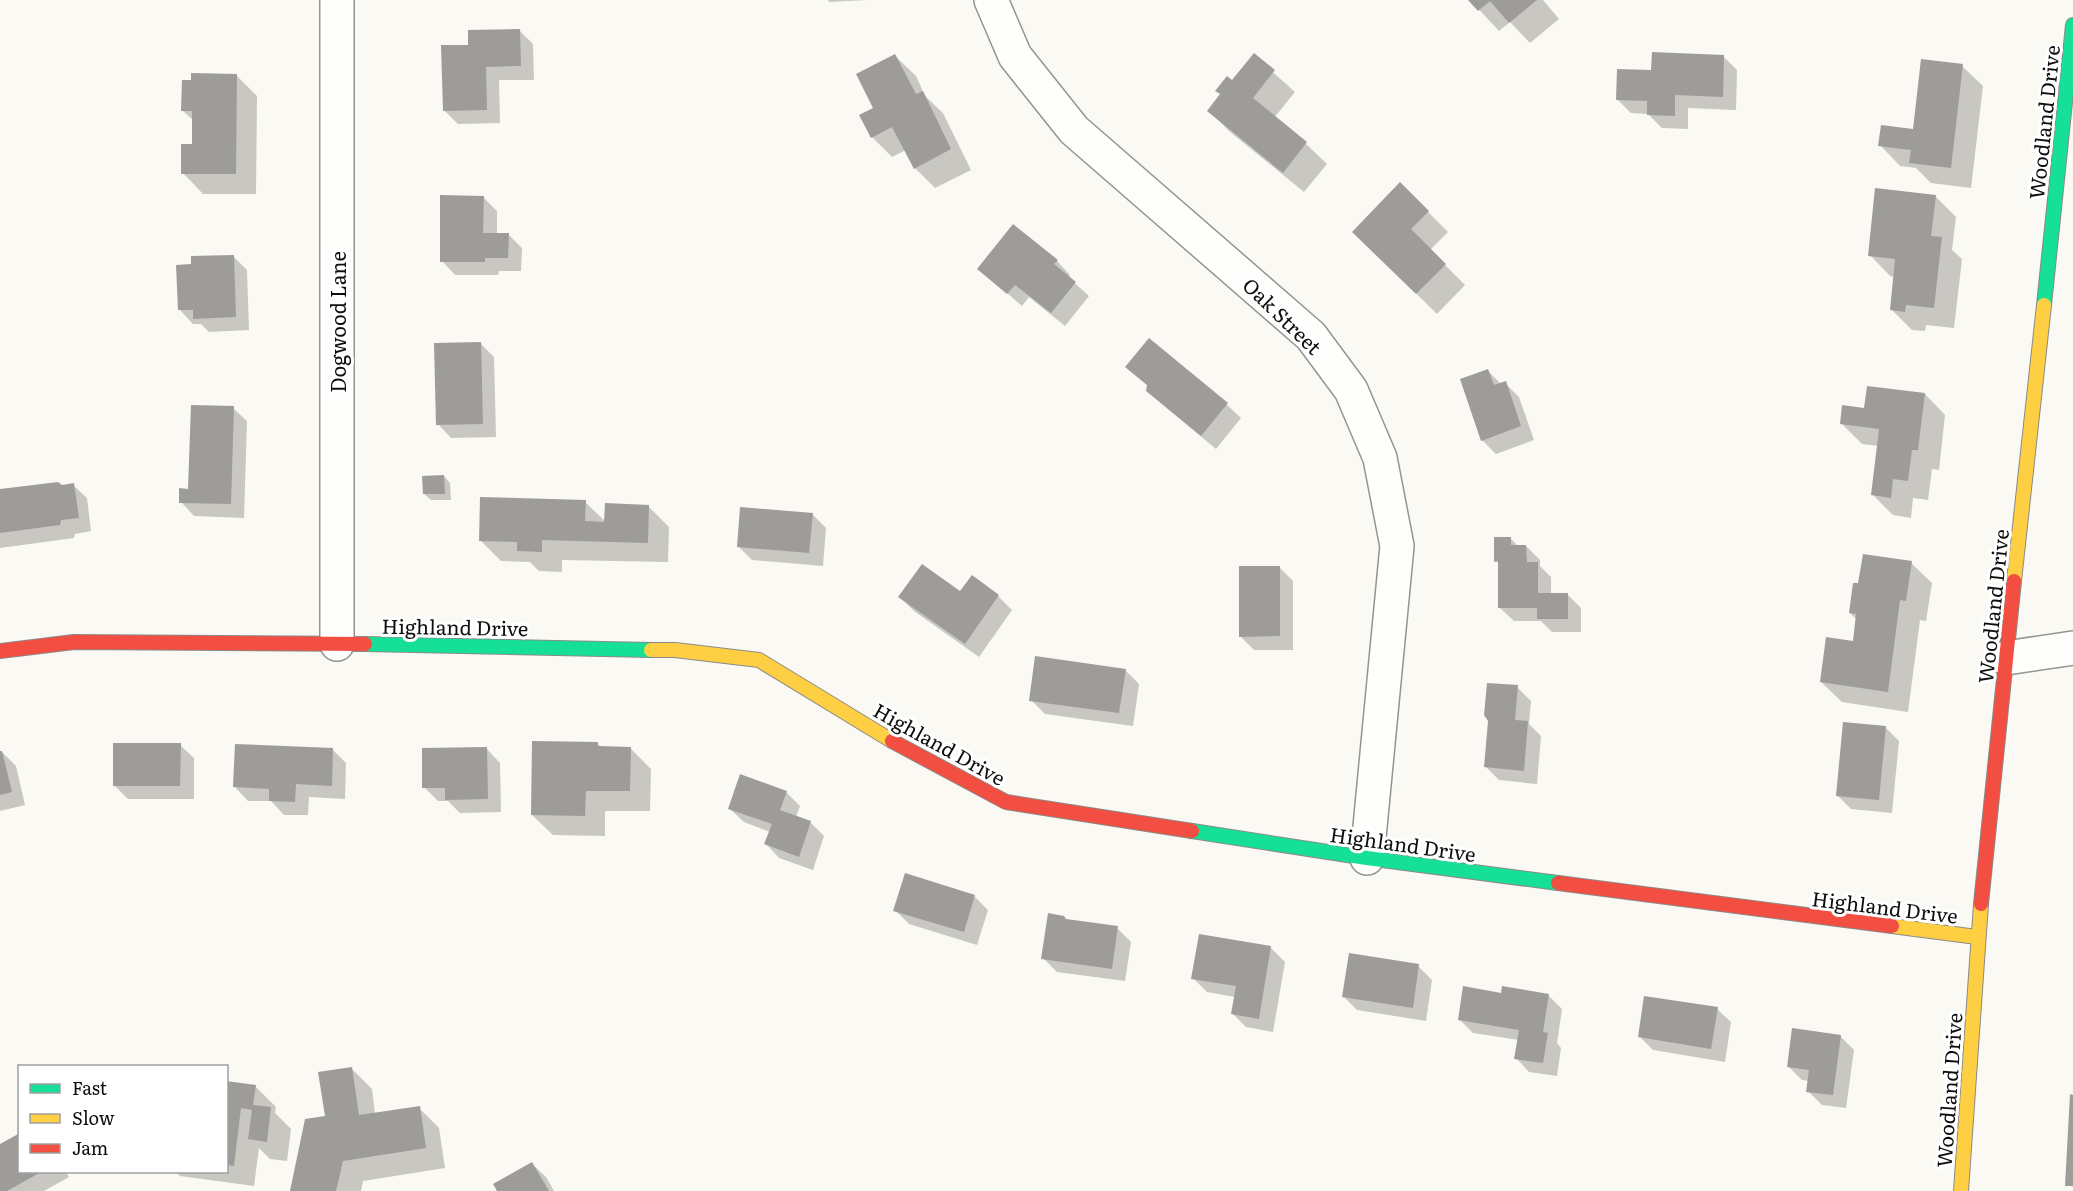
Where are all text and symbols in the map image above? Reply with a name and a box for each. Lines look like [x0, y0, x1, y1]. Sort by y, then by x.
street label: Woodland Drive [2020, 43, 2066, 201]
street label: Dogwood Lane [322, 251, 352, 393]
street label: Oak Street [1237, 270, 1329, 360]
street label: Woodland Drive [1969, 527, 2015, 685]
street label: Highland Drive [381, 610, 529, 642]
street label: Highland Drive [869, 694, 1011, 792]
street label: Highland Drive [1328, 818, 1478, 868]
street label: Highland Drive [1810, 882, 1960, 930]
street label: Woodland Drive [1928, 1012, 1968, 1168]
legend [18, 1065, 228, 1173]
text: Fast [72, 1074, 108, 1101]
text: Slow [72, 1104, 115, 1131]
text: Jam [72, 1134, 108, 1161]

